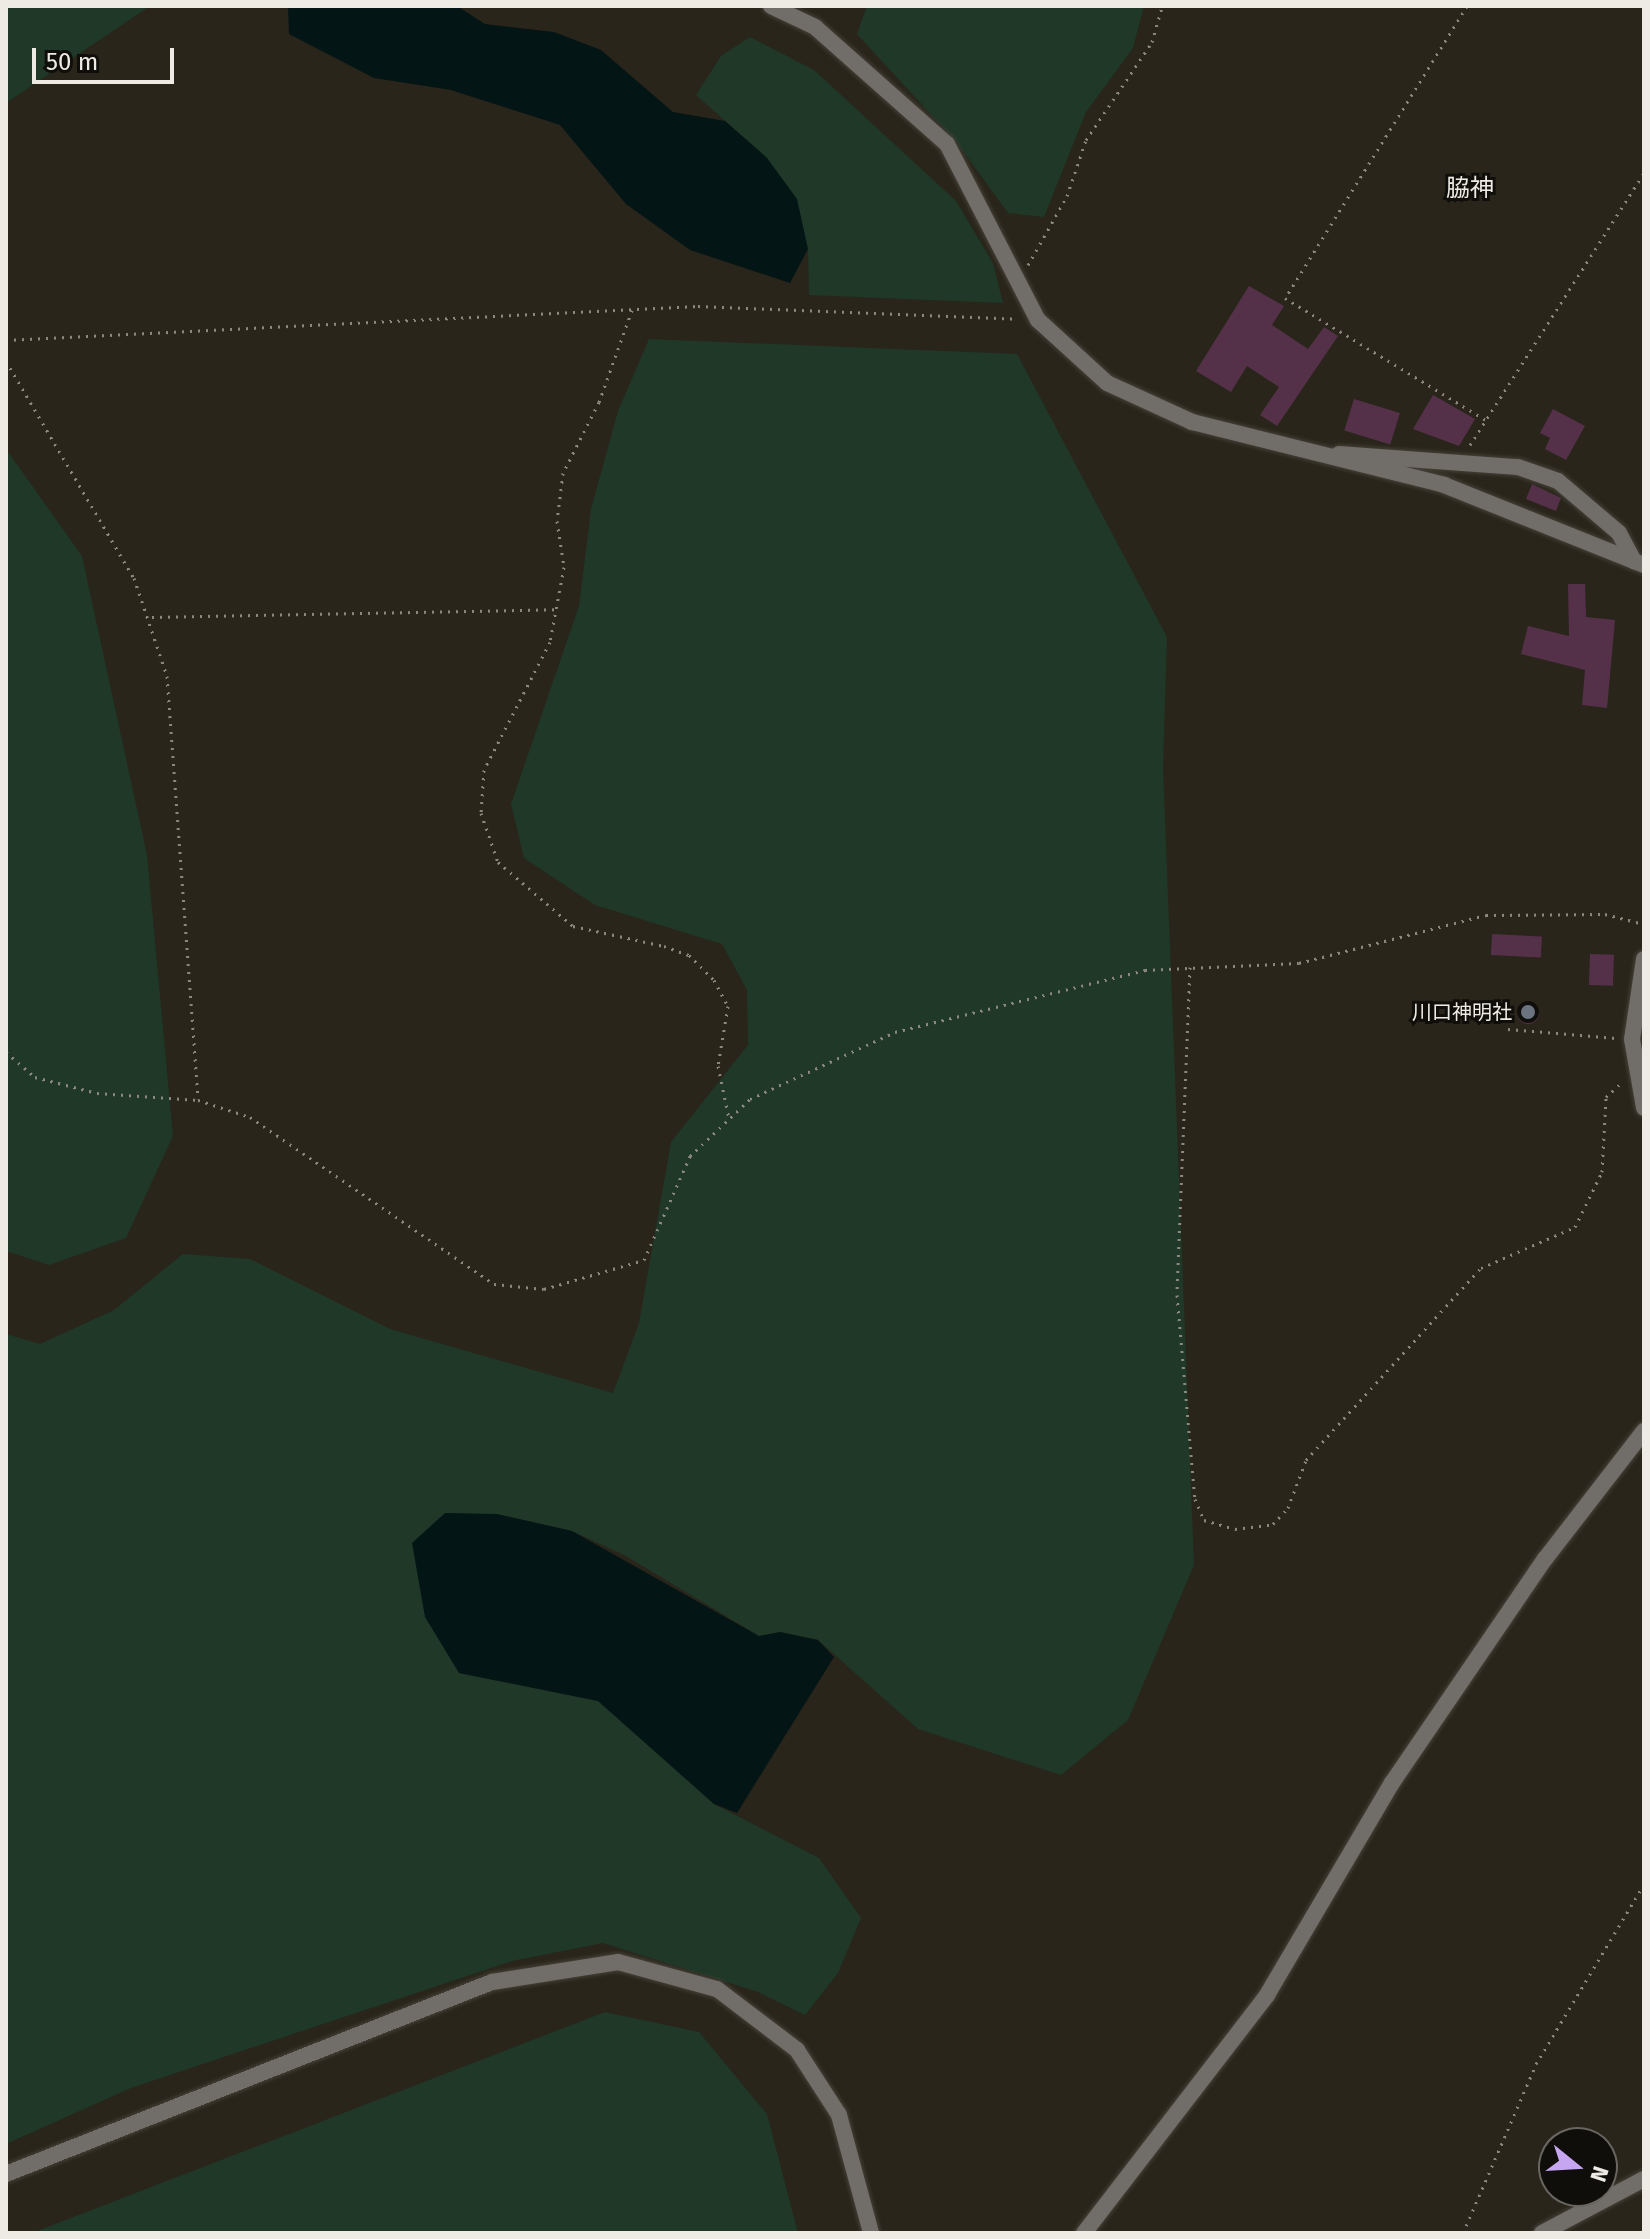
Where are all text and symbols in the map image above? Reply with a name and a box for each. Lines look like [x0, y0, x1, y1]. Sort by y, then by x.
scale bar [36, 32, 178, 82]
text: 50 m [46, 48, 98, 76]
district label: 脇神 [1446, 175, 1494, 203]
place label: 川口神明社 [1412, 1000, 1512, 1024]
marker: 川口神明社 [1519, 1003, 1537, 1021]
north arrow [1538, 2127, 1618, 2207]
text: N [1584, 2163, 1614, 2185]

